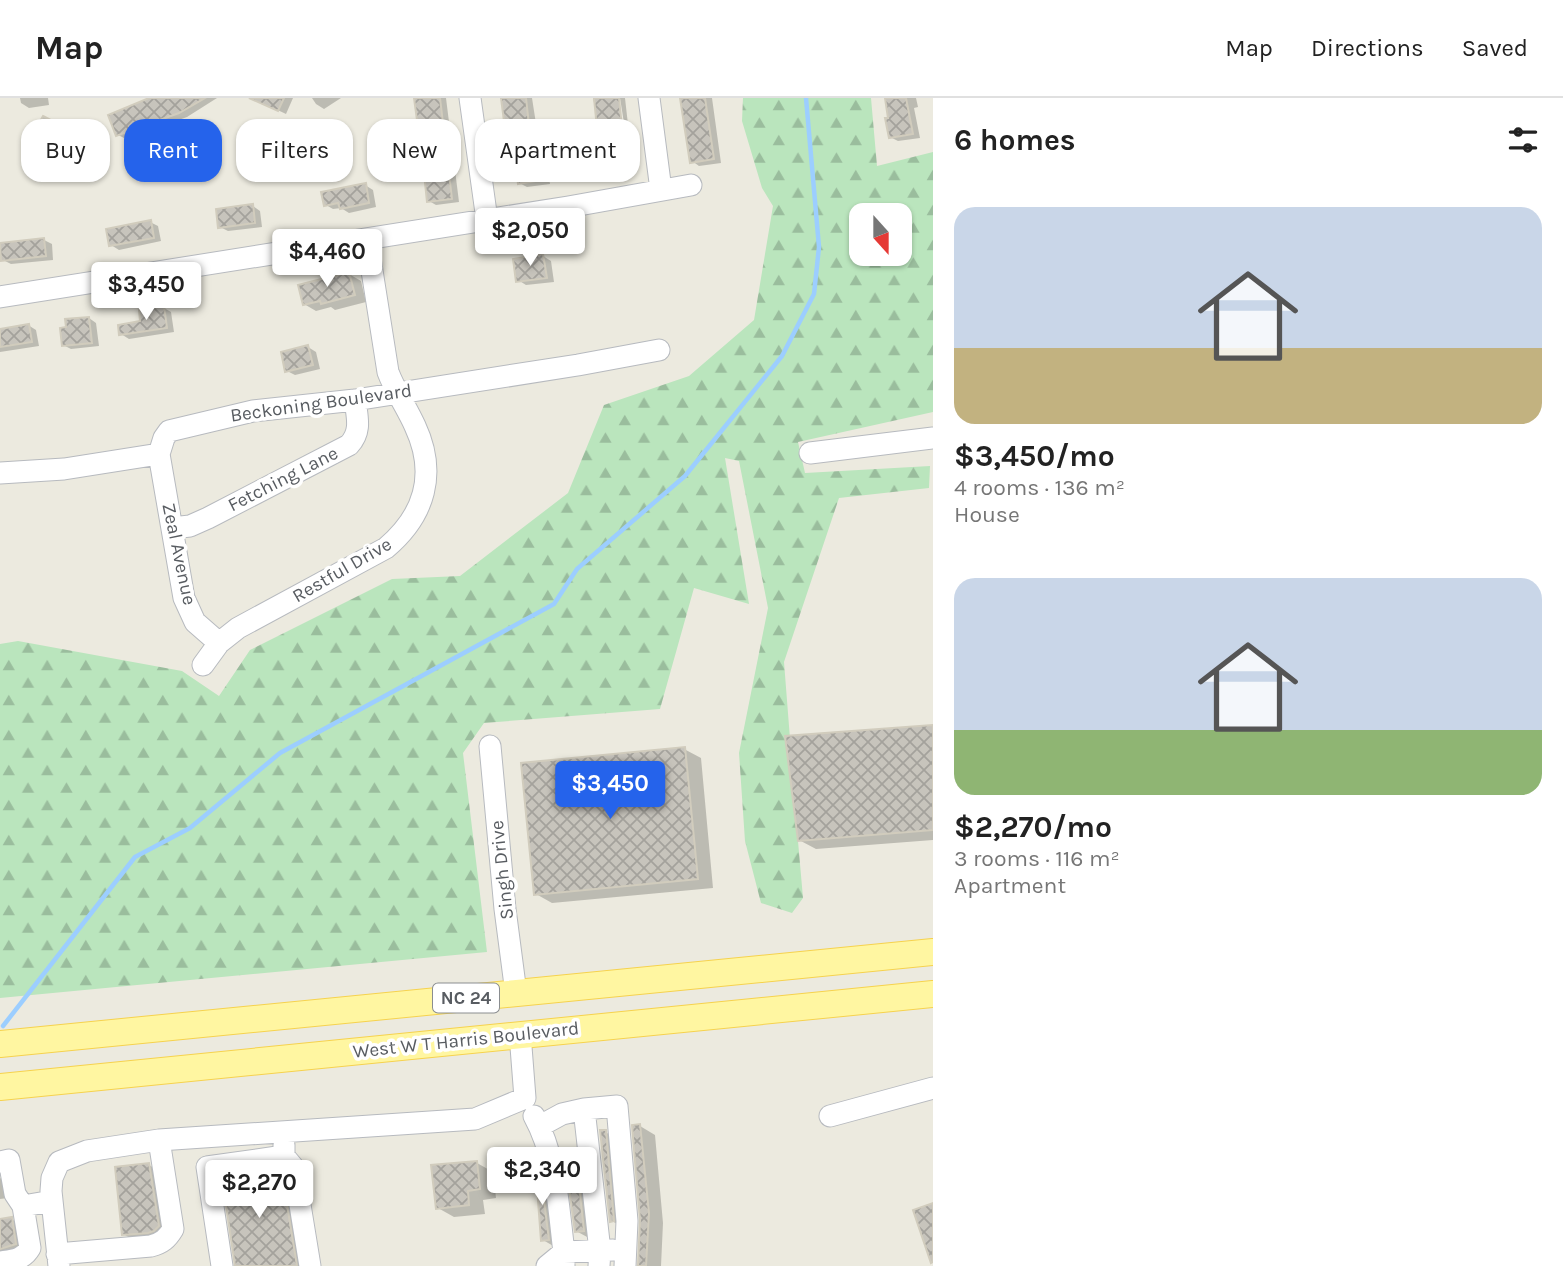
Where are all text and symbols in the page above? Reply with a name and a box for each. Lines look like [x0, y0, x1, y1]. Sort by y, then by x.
text: Map [35, 29, 103, 67]
text: Map [1225, 34, 1273, 62]
text: Directions [1311, 34, 1424, 62]
text: Saved [1462, 34, 1528, 62]
chip: Buy [21, 119, 110, 182]
chip: Rent [124, 119, 222, 182]
chip: Filters [236, 119, 353, 182]
chip: New [367, 119, 461, 182]
chip: Apartment [475, 119, 640, 182]
icon: filters [1504, 121, 1542, 159]
text: 6 homes [954, 122, 1076, 158]
north arrow [849, 203, 912, 266]
map controls [849, 203, 912, 266]
pin: $2,050 [473, 208, 587, 268]
text: $2,050 [491, 217, 569, 244]
pin: $4,460 [270, 230, 384, 289]
text: $4,460 [288, 238, 366, 265]
icon: home [1185, 253, 1311, 379]
pin: $3,450 [89, 262, 203, 322]
text: $3,450 [107, 271, 185, 298]
street label: Beckoning Boulevard [229, 379, 413, 427]
text: $3,450/mo [954, 438, 1115, 474]
street label: Fetching Lane [224, 442, 342, 516]
text: 4 rooms · 136 m² [954, 474, 1125, 501]
street label: Zeal Avenue [157, 501, 201, 607]
text: House [954, 501, 1020, 528]
street label: Restful Drive [289, 533, 395, 607]
icon: home [1185, 624, 1311, 750]
pin: $3,450 [553, 762, 667, 821]
text: $3,450 [571, 770, 649, 797]
text: $2,270/mo [954, 809, 1112, 845]
street label: Singh Drive [486, 819, 518, 921]
text: 3 rooms · 116 m² [954, 845, 1120, 872]
text: Apartment [954, 872, 1066, 899]
road number: NC 24 [433, 984, 499, 1013]
street label: West W T Harris Boulevard [352, 1017, 580, 1063]
pin: $2,340 [485, 1148, 599, 1207]
text: $2,340 [503, 1156, 581, 1183]
pin: $2,270 [202, 1160, 316, 1220]
text: $2,270 [221, 1169, 297, 1196]

